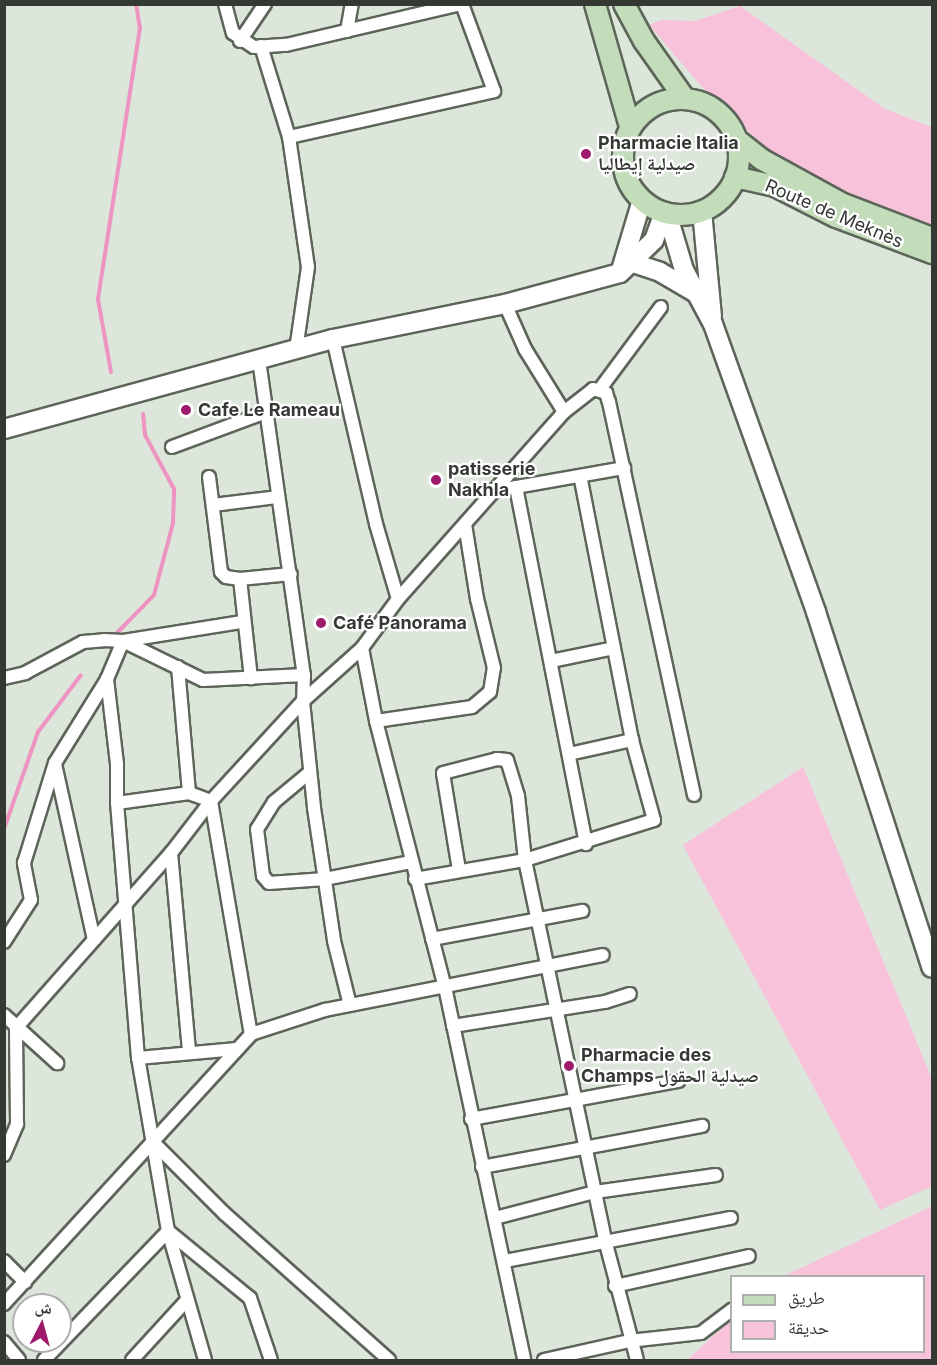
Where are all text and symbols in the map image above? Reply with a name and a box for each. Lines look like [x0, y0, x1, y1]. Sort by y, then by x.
place label: Pharmacie Italia صيدلية إيطاليا [598, 133, 739, 176]
marker: Pharmacie Italia صيدلية إيطاليا [579, 147, 593, 161]
street label: Route de Meknès [762, 175, 906, 253]
place label: Cafe Le Rameau [198, 399, 340, 421]
marker: Cafe Le Rameau [179, 403, 193, 417]
place label: patisserie Nakhla [448, 459, 535, 502]
marker: patisserie Nakhla [429, 473, 443, 487]
place label: Café Panorama [333, 612, 467, 634]
marker: Café Panorama [314, 616, 328, 630]
place label: Pharmacie des Champs صيدلية الحقول [581, 1045, 759, 1088]
marker: Pharmacie des Champs صيدلية الحقول [562, 1059, 576, 1073]
legend [730, 1275, 925, 1353]
text: طريق [788, 1287, 825, 1308]
north arrow [12, 1293, 72, 1353]
text: ش [34, 1296, 53, 1318]
text: حديقة [788, 1317, 829, 1338]

